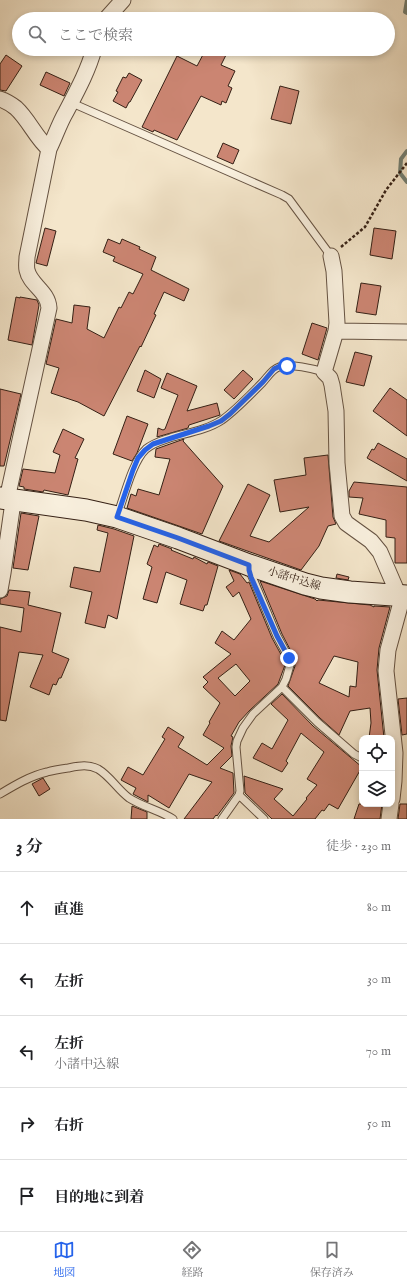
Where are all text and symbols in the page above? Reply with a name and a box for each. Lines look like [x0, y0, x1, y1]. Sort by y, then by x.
search box [12, 12, 395, 56]
icon: search [26, 23, 48, 45]
text: ここで検索 [58, 26, 133, 45]
route start [278, 357, 296, 375]
street label: 小諸中込線 [266, 564, 322, 594]
route end [280, 649, 298, 667]
map controls [359, 735, 395, 807]
button: locate [359, 735, 395, 771]
button: layers [359, 771, 395, 807]
text: 3 分 [16, 837, 43, 858]
text: 徒歩 · 230 m [326, 838, 391, 855]
icon: ahead [16, 897, 38, 919]
text: 80 m [367, 899, 391, 916]
text: 直進 [54, 900, 84, 919]
icon: left [16, 969, 38, 991]
text: 30 m [367, 971, 391, 988]
text: 左折 [54, 972, 84, 991]
text: 左折 [54, 1034, 84, 1053]
icon: left [16, 1041, 38, 1063]
text: 70 m [366, 1043, 391, 1060]
text: 小諸中込線 [54, 1056, 119, 1073]
icon: right [16, 1113, 38, 1135]
text: 50 m [367, 1115, 391, 1132]
text: 右折 [54, 1116, 84, 1135]
icon: arrive [16, 1185, 38, 1207]
text: 目的地に到着 [54, 1188, 144, 1207]
tab: 地図 [53, 1239, 75, 1280]
tab: 経路 [181, 1239, 203, 1280]
tab: 保存済み [310, 1239, 354, 1280]

